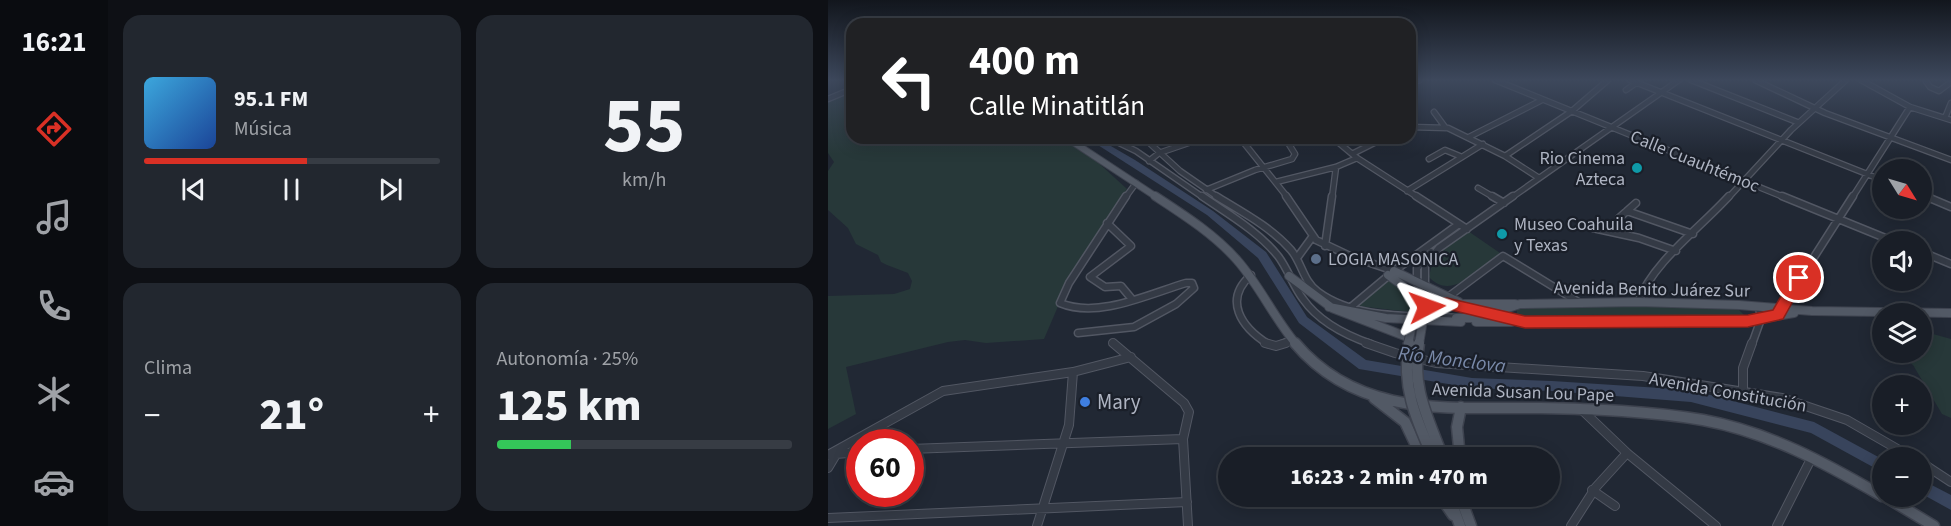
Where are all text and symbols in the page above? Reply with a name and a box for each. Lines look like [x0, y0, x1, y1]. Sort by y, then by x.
text: 16:21 [21, 23, 87, 62]
text: 400 m [969, 31, 1080, 91]
icon: left [870, 42, 948, 120]
text: 55 [603, 71, 685, 182]
text: 95.1 FM [234, 83, 308, 115]
text: Calle Minatitlán [969, 87, 1145, 126]
icon: directions [33, 108, 75, 150]
text: Música [234, 115, 292, 143]
street label: Calle Cuauhtémoc [1626, 124, 1763, 199]
place label: Rio Cinema Azteca [1540, 146, 1625, 192]
north arrow [1872, 159, 1932, 219]
map controls [1872, 159, 1932, 507]
marker: Rio Cinema Azteca [1630, 161, 1644, 175]
text: km/h [622, 166, 666, 194]
icon: previous [177, 173, 210, 206]
icon: pause [275, 173, 308, 206]
icon: next [374, 173, 407, 206]
icon: music [33, 196, 75, 238]
place label: Museo Coahuila y Texas [1514, 212, 1633, 258]
marker: Museo Coahuila y Texas [1495, 227, 1509, 241]
button: sound [1872, 231, 1932, 291]
place label: LOGIA MASONICA [1328, 247, 1459, 272]
marker: LOGIA MASONICA [1309, 252, 1323, 266]
pin [1773, 252, 1824, 303]
icon: arrive [1782, 261, 1815, 294]
position arrow [1395, 275, 1459, 339]
street label: Avenida Benito Juárez Sur [1554, 275, 1751, 304]
icon: phone [33, 285, 75, 327]
button: layers [1872, 303, 1932, 363]
water label: Río Monclova [1396, 339, 1508, 381]
text: Autonomía · 25% [497, 345, 638, 373]
text: Clima [144, 354, 192, 382]
street label: Avenida Constitución [1647, 366, 1809, 419]
icon: climate [33, 373, 75, 415]
text: 125 km [497, 374, 642, 438]
button: + [1872, 375, 1932, 435]
street label: Avenida Susan Lou Pape [1431, 377, 1615, 408]
text: 21° [259, 383, 324, 447]
place label: Mary [1097, 387, 1141, 417]
text: − [144, 392, 160, 439]
text: + [423, 392, 439, 439]
marker: Mary [1078, 395, 1092, 409]
speed limit sign: 60 [846, 429, 924, 507]
button: − [1872, 447, 1932, 507]
icon: car [33, 461, 75, 503]
text: 16:23 · 2 min · 470 m [1290, 461, 1488, 493]

